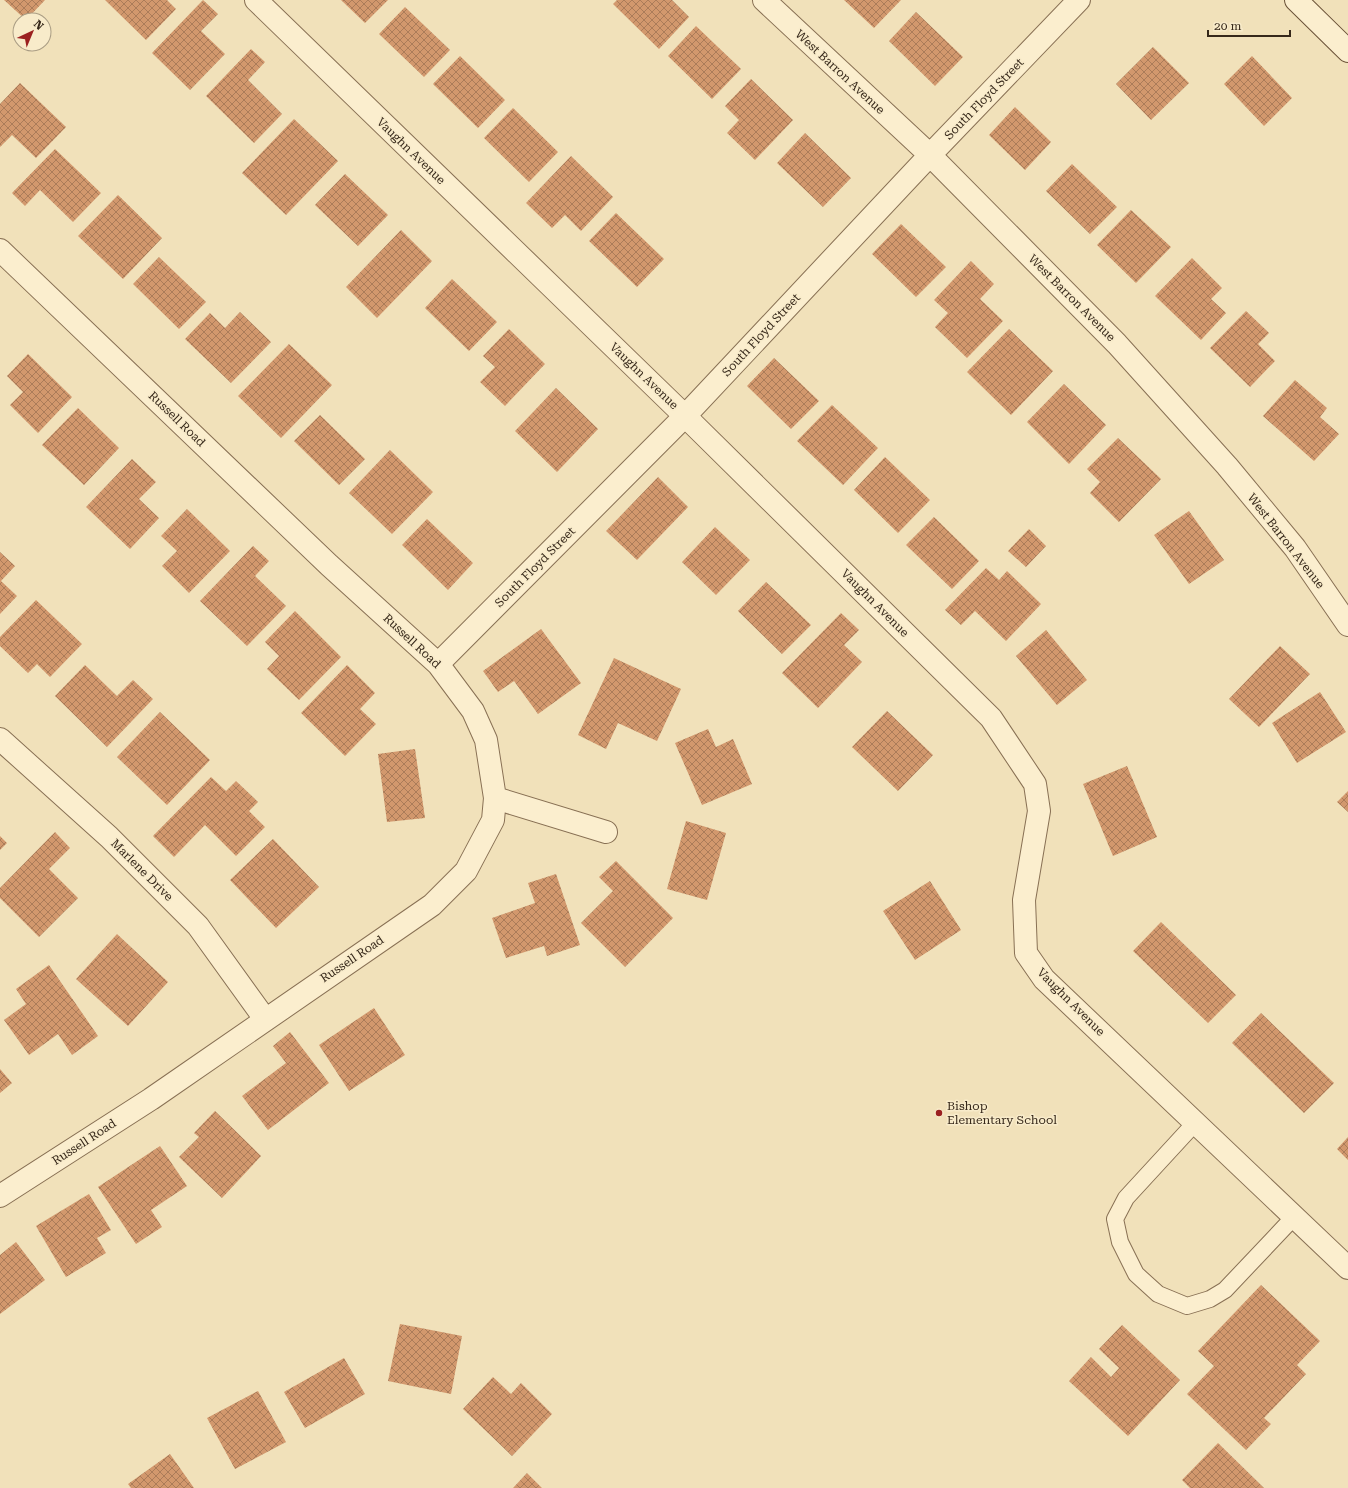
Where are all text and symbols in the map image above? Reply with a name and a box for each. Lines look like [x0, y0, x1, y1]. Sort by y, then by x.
north arrow [12, 12, 52, 52]
scale bar [1208, 12, 1290, 38]
text: N [31, 18, 47, 33]
text: 20 m [1214, 19, 1241, 33]
street label: West Barron Avenue [792, 27, 888, 117]
street label: South Floyd Street [942, 55, 1027, 143]
street label: Vaughn Avenue [374, 115, 448, 188]
street label: West Barron Avenue [1026, 252, 1119, 345]
street label: South Floyd Street [719, 290, 803, 379]
street label: Vaughn Avenue [607, 340, 681, 413]
street label: Russell Road [146, 389, 208, 450]
street label: West Barron Avenue [1245, 491, 1328, 592]
street label: South Floyd Street [492, 524, 578, 610]
street label: Vaughn Avenue [838, 566, 912, 640]
street label: Russell Road [380, 611, 444, 671]
street label: Marlene Drive [108, 836, 176, 904]
street label: Russell Road [318, 933, 387, 985]
street label: Vaughn Avenue [1034, 965, 1108, 1039]
place label: Bishop Elementary School [947, 1099, 1057, 1127]
marker: Bishop Elementary School [934, 1108, 944, 1118]
street label: Russell Road [49, 1116, 119, 1168]

